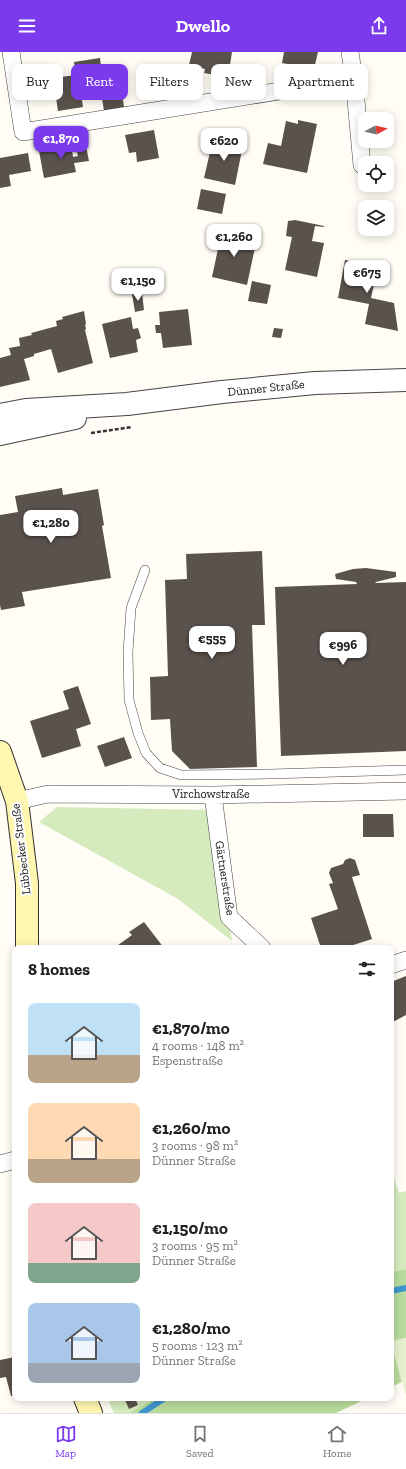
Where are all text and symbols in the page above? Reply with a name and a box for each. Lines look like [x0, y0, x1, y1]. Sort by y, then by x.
icon: menu [16, 15, 38, 37]
text: Dwello [176, 15, 230, 37]
icon: share [368, 15, 390, 37]
chip: Buy [12, 64, 63, 100]
chip: Rent [71, 64, 128, 100]
chip: Filters [136, 64, 203, 100]
chip: New [211, 64, 266, 100]
chip: Apartment [274, 64, 368, 100]
north arrow [358, 112, 394, 148]
map controls [358, 112, 394, 236]
pin: €1,870 [28, 126, 94, 160]
pin: €620 [200, 128, 248, 162]
text: €1,870 [43, 131, 79, 146]
text: €620 [209, 133, 239, 148]
button: locate [358, 156, 394, 192]
button: layers [358, 200, 394, 236]
pin: €1,260 [201, 224, 267, 258]
text: €1,260 [215, 229, 253, 244]
pin: €675 [343, 260, 391, 294]
text: €675 [353, 265, 381, 280]
pin: €1,150 [105, 268, 171, 302]
text: €1,150 [120, 273, 156, 288]
street label: Dünner Straße [227, 377, 306, 399]
pin: €1,280 [18, 510, 84, 544]
text: €1,280 [32, 515, 70, 530]
pin: €555 [188, 626, 236, 660]
text: €555 [198, 631, 226, 646]
pin: €996 [319, 632, 367, 666]
text: €996 [329, 637, 357, 652]
street label: Virchowstraße [171, 787, 250, 801]
street label: Lübbecker Straße [8, 802, 34, 895]
street label: Gärtnerstraße [212, 840, 238, 917]
icon: filters [356, 958, 378, 980]
text: 8 homes [28, 959, 90, 979]
text: €1,870/mo [152, 1018, 230, 1038]
icon: home [60, 1019, 108, 1067]
text: 4 rooms · 148 m² [152, 1038, 244, 1053]
text: Espenstraße [152, 1053, 223, 1068]
text: €1,260/mo [152, 1118, 230, 1138]
icon: home [60, 1119, 108, 1167]
text: 3 rooms · 98 m² [152, 1138, 238, 1153]
text: Dünner Straße [152, 1153, 236, 1168]
text: €1,150/mo [152, 1218, 228, 1238]
icon: home [60, 1219, 108, 1267]
text: 3 rooms · 95 m² [152, 1238, 238, 1253]
text: Dünner Straße [152, 1253, 236, 1268]
text: €1,280/mo [152, 1318, 230, 1338]
icon: home [60, 1319, 108, 1367]
text: 5 rooms · 123 m² [152, 1338, 243, 1353]
text: Dünner Straße [152, 1353, 236, 1368]
tab: Map [55, 1423, 77, 1460]
tab: Saved [186, 1423, 214, 1460]
tab: Home [323, 1423, 351, 1460]

